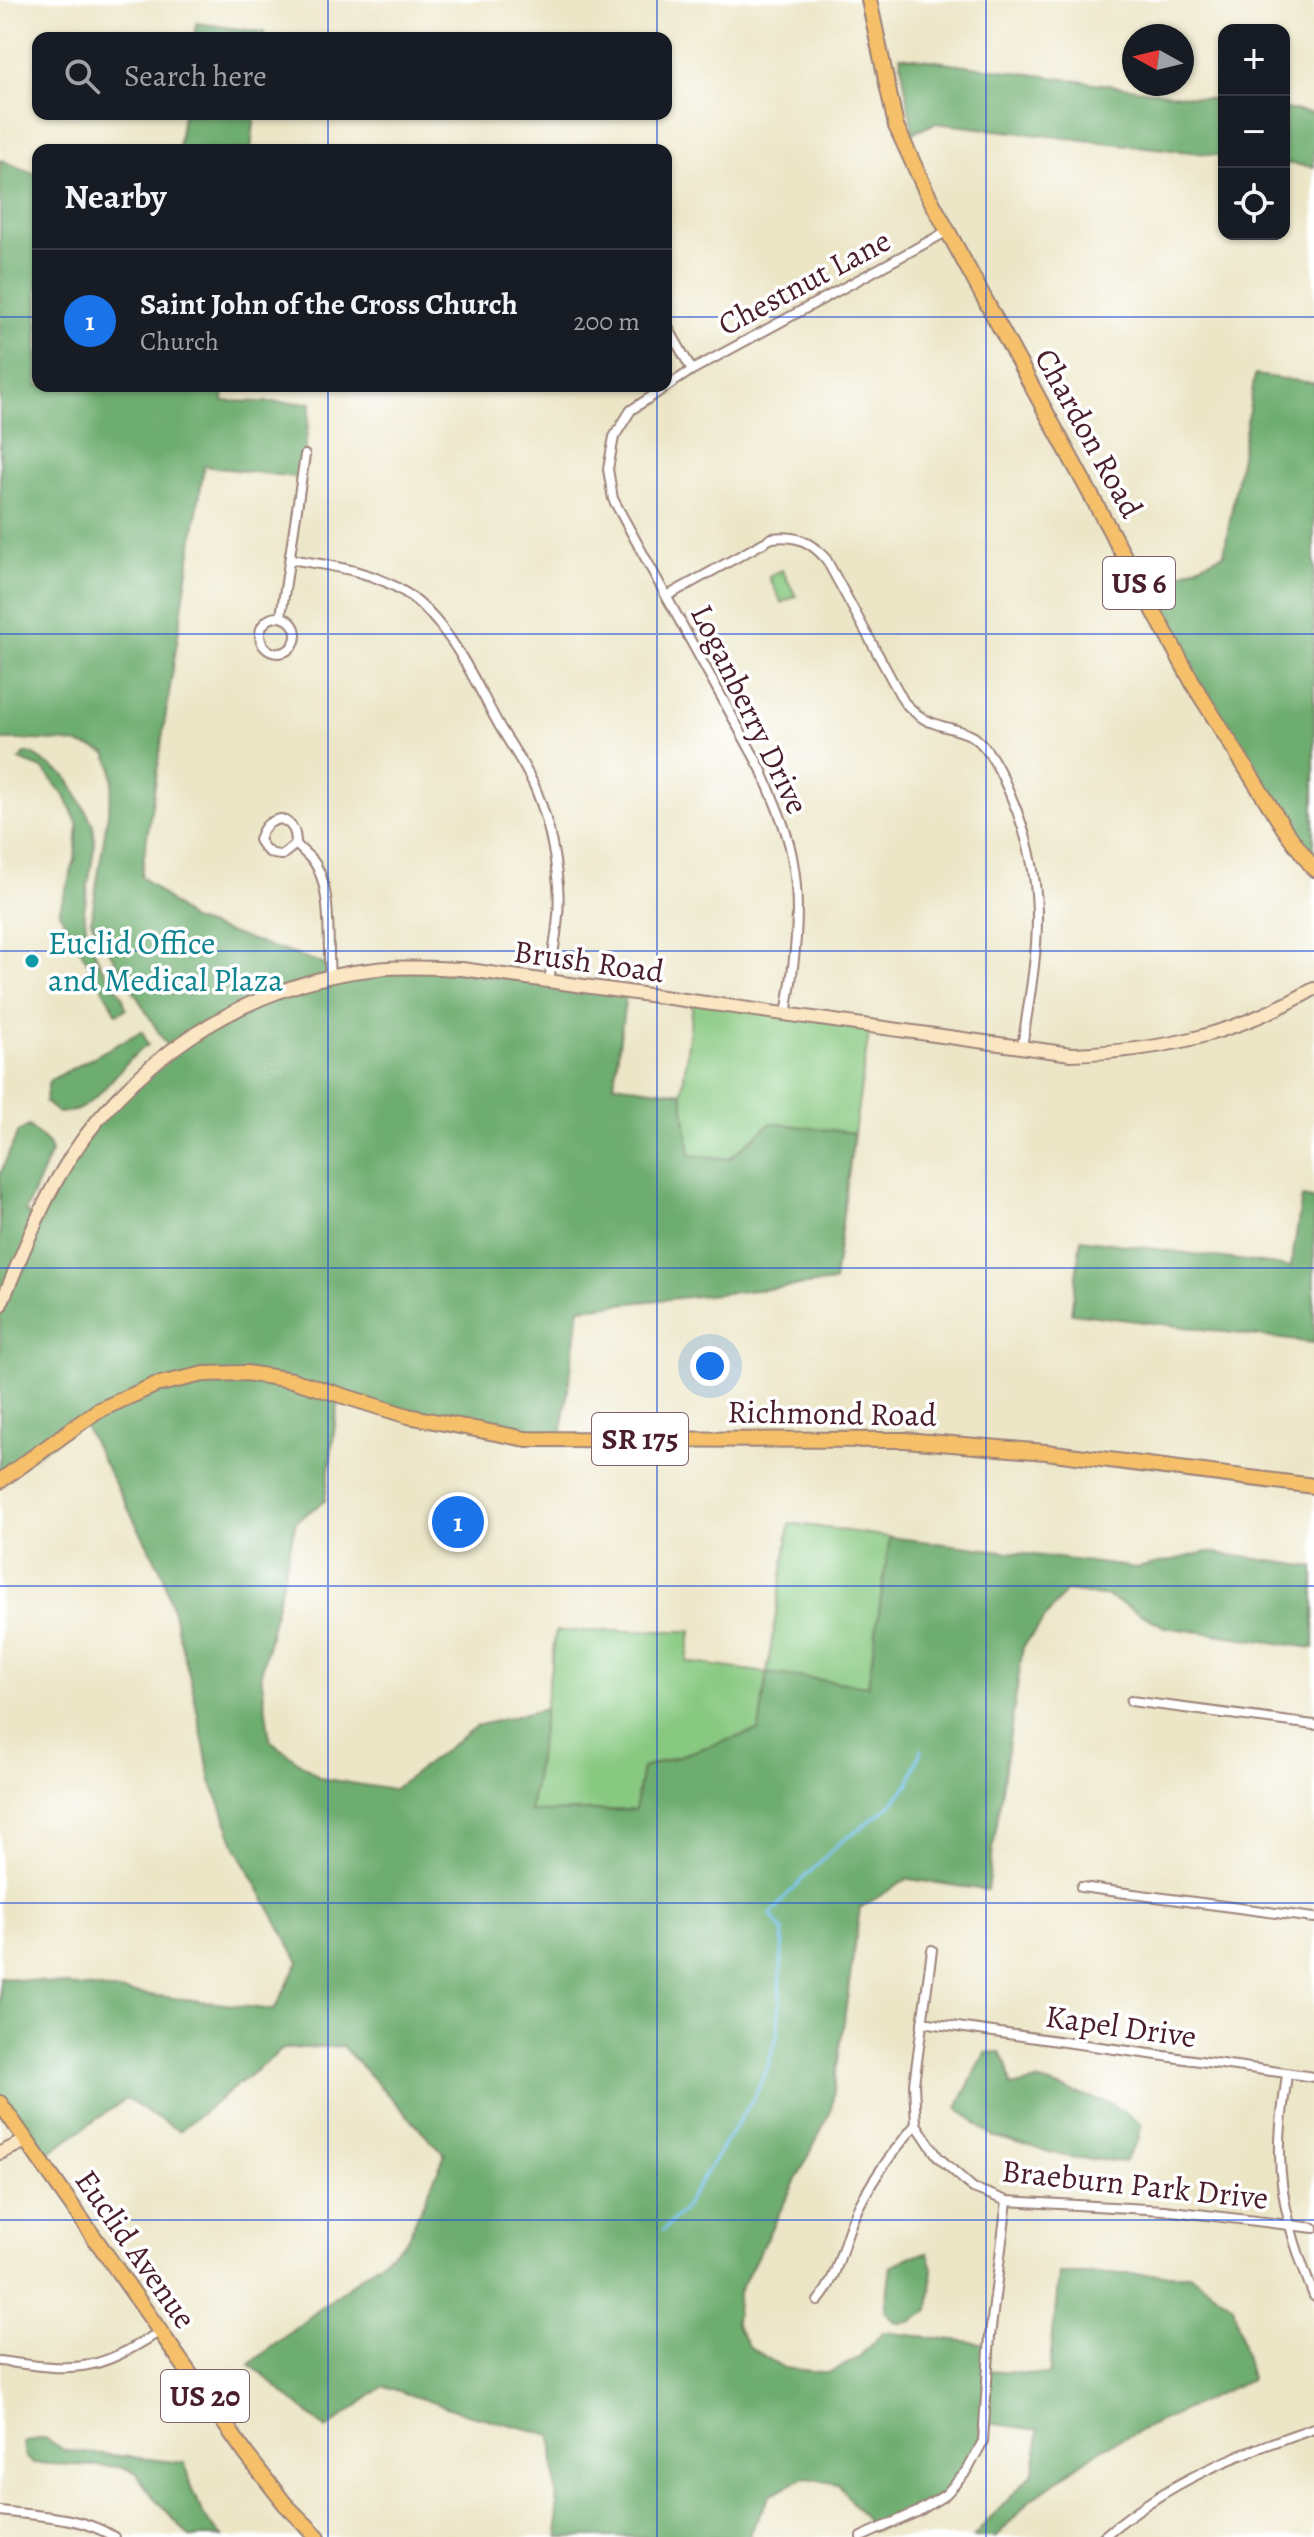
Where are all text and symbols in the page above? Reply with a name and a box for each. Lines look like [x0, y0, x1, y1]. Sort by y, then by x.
north arrow [1122, 24, 1194, 96]
map controls [1218, 24, 1290, 240]
button: + [1218, 24, 1290, 96]
search box [32, 32, 672, 120]
icon: search [60, 54, 104, 98]
text: Search here [124, 56, 267, 96]
button: − [1218, 96, 1290, 168]
button: locate [1218, 168, 1290, 240]
text: Nearby [64, 173, 167, 220]
street label: Chestnut Lane [710, 218, 898, 346]
text: Saint John of the Cross Church [140, 284, 518, 324]
text: 1 [85, 304, 95, 339]
text: 200 m [573, 304, 640, 339]
text: Church [140, 324, 219, 359]
street label: Chardon Road [1024, 340, 1154, 526]
road number: US 6 [1103, 557, 1175, 609]
street label: Loganberry Drive [680, 597, 820, 821]
place label: Euclid Office and Medical Plaza [48, 921, 283, 1002]
street label: Brush Road [511, 929, 668, 993]
marker: Euclid Office and Medical Plaza [23, 952, 41, 970]
your location [690, 1346, 730, 1386]
street label: Richmond Road [727, 1389, 938, 1437]
road number: SR 175 [592, 1413, 688, 1465]
pin: 1 [432, 1492, 484, 1552]
street label: Kapel Drive [1043, 1994, 1199, 2058]
street label: Braeburn Park Drive [999, 2148, 1271, 2220]
street label: Euclid Avenue [65, 2161, 207, 2337]
road number: US 20 [161, 2370, 249, 2422]

